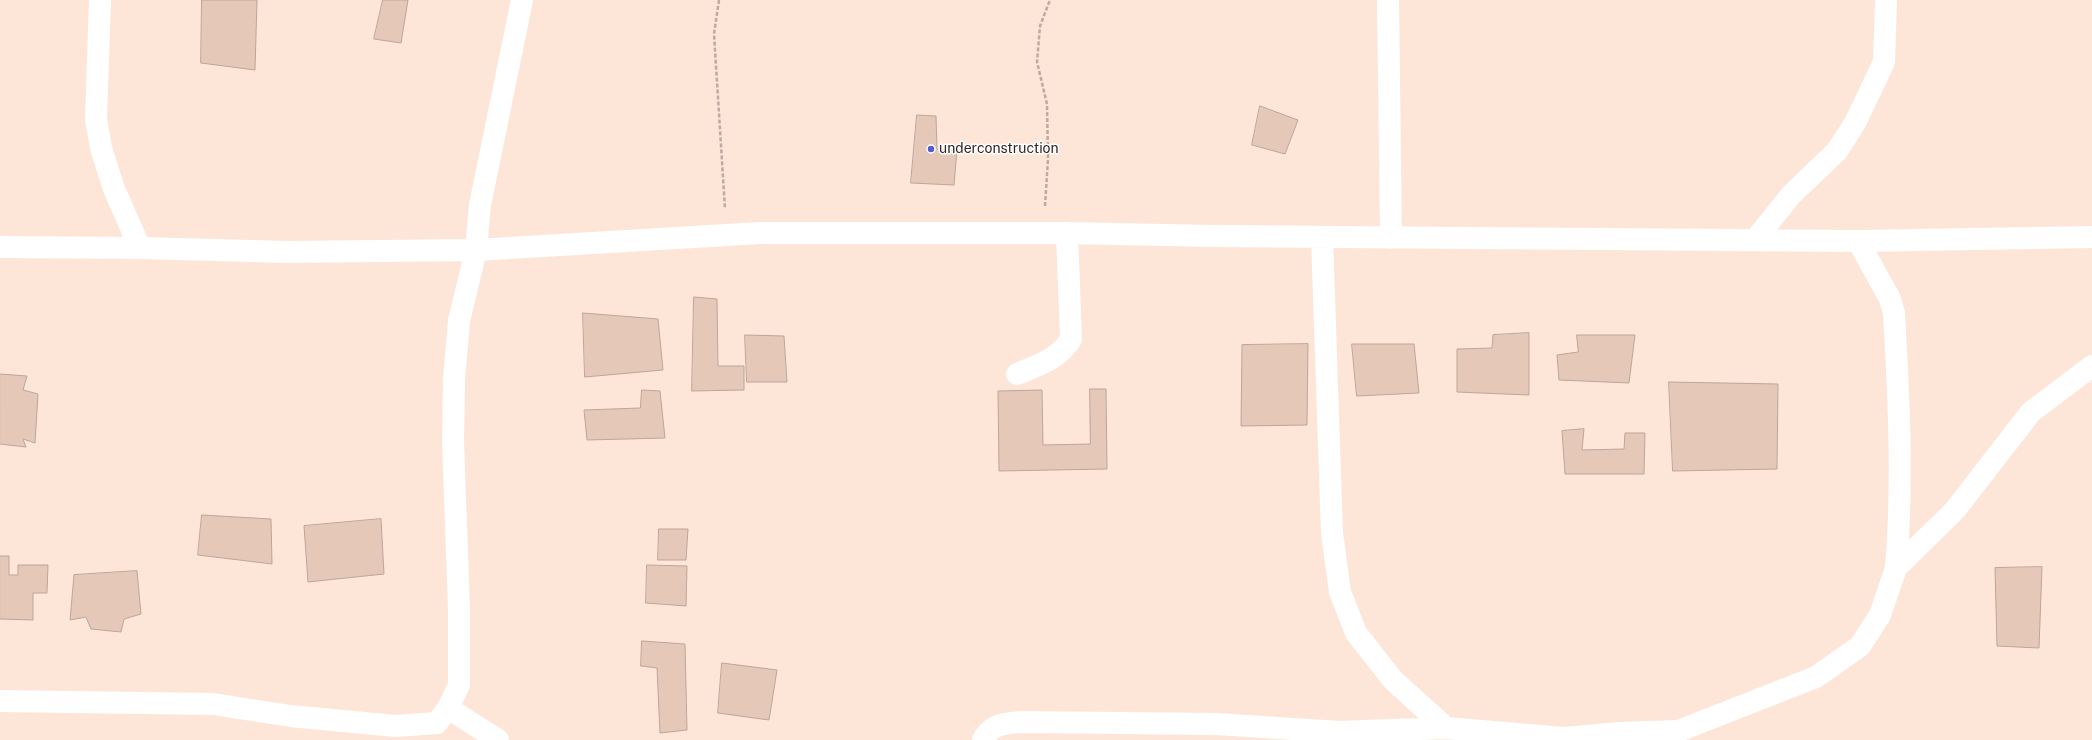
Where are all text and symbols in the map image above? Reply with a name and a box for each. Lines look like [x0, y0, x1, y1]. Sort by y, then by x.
place label: underconstruction [939, 141, 1059, 157]
marker: underconstruction [926, 144, 936, 154]

